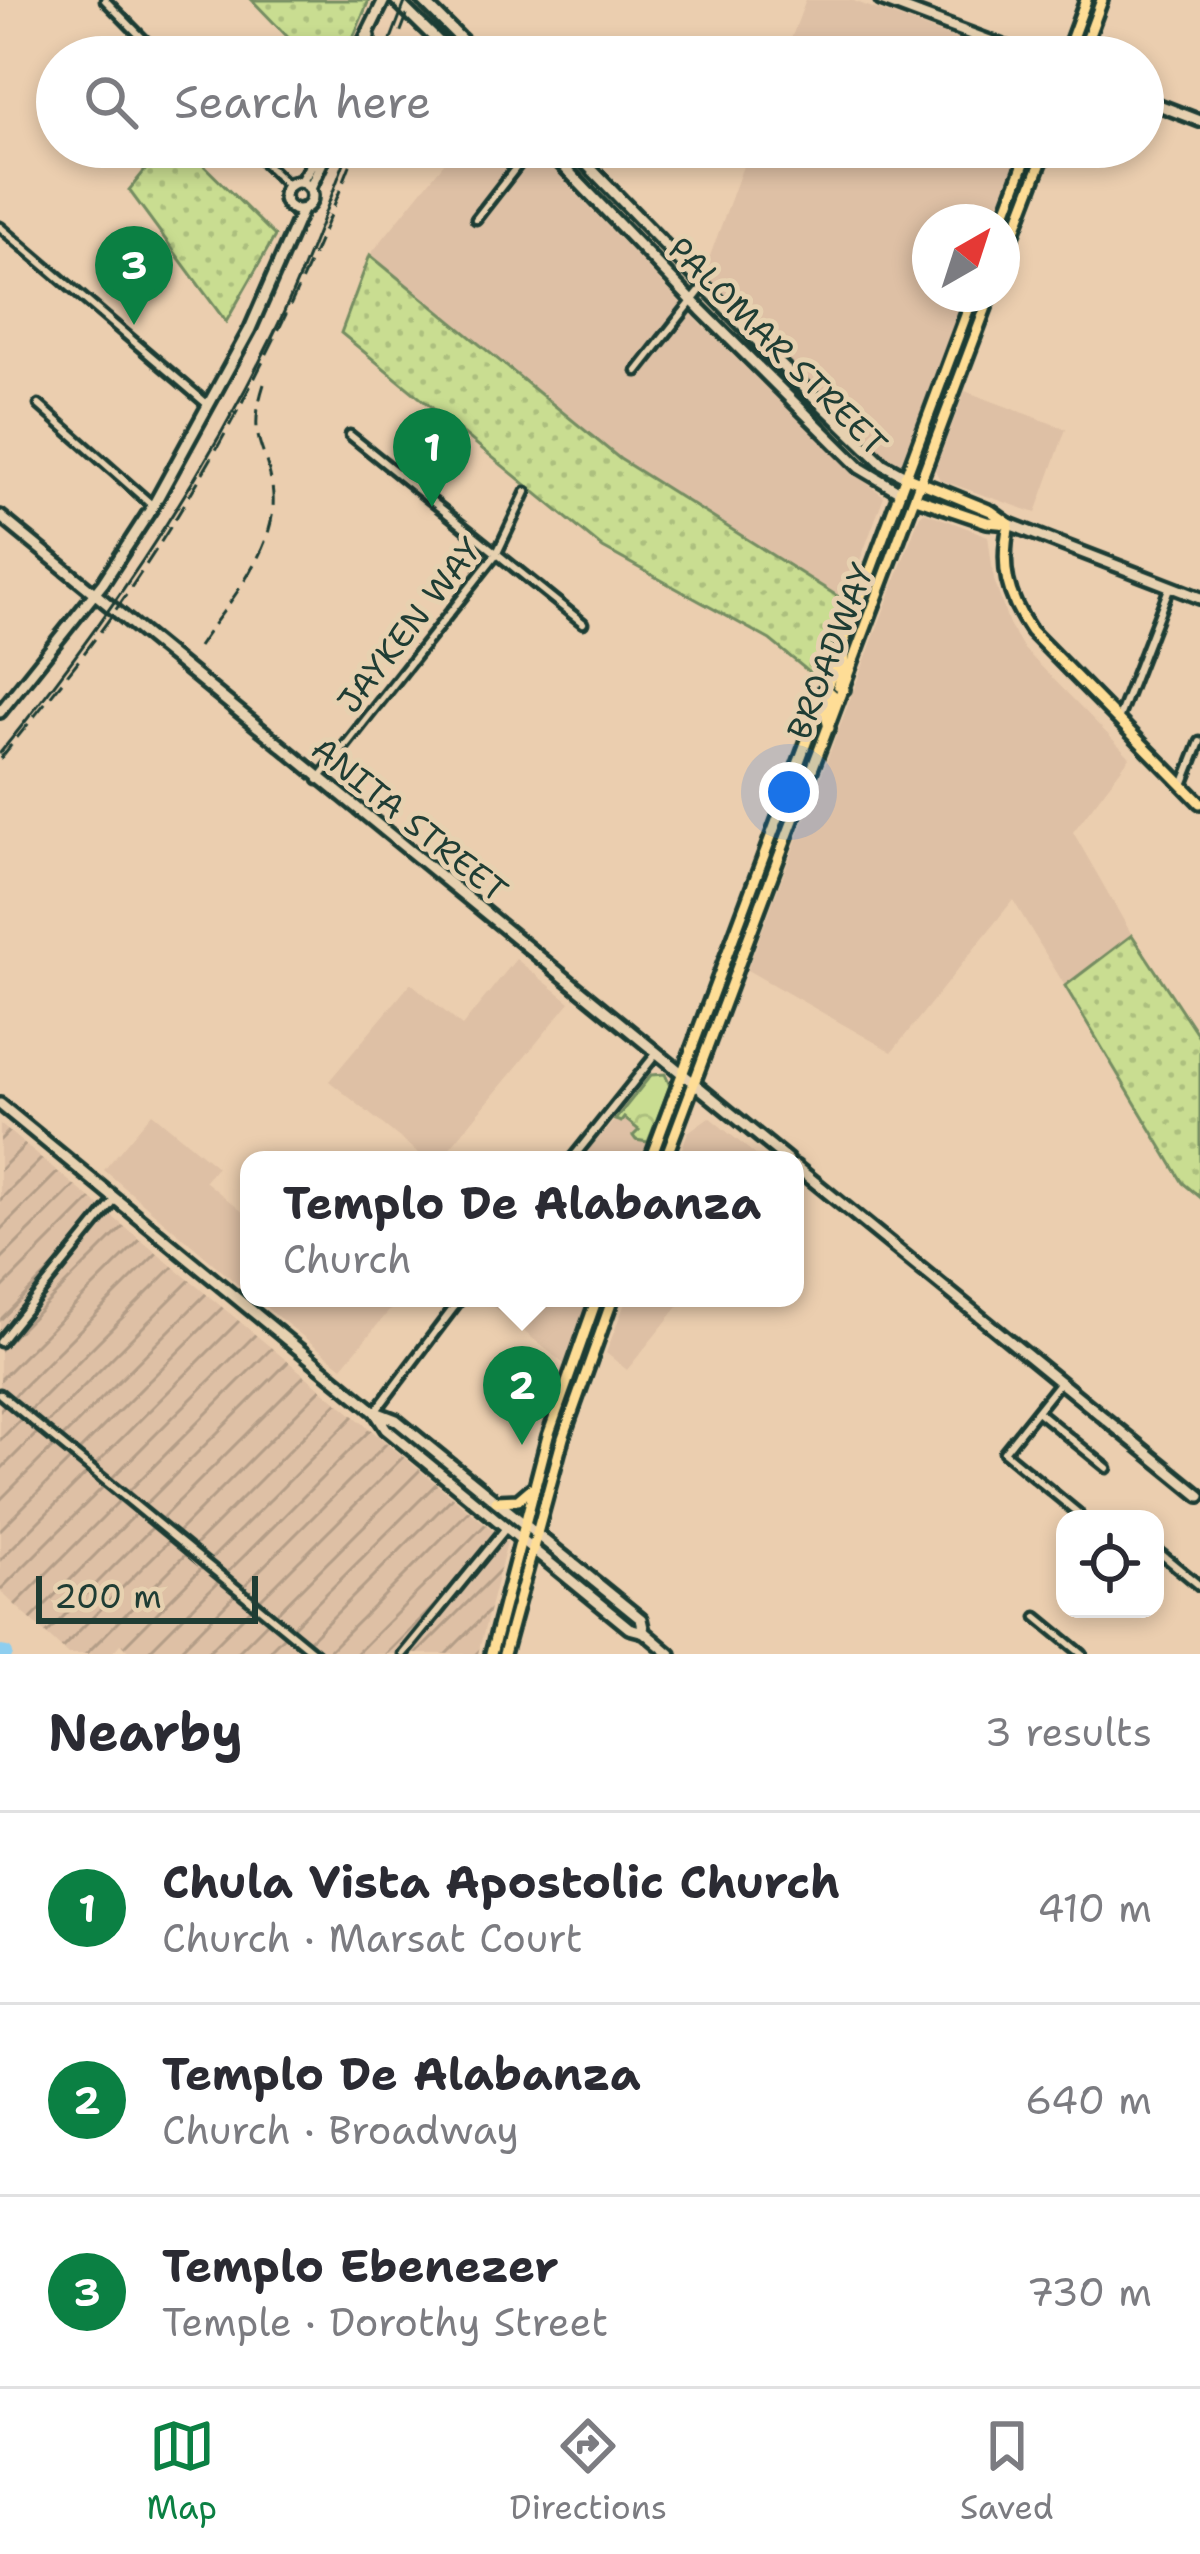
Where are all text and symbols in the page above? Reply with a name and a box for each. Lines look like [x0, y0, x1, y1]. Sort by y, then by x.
search box [36, 36, 1164, 168]
icon: search [78, 69, 144, 135]
text: Search here [174, 72, 431, 132]
north arrow [912, 204, 1020, 312]
pin: 3 [95, 226, 173, 325]
street label: PALOMAR STREET [658, 227, 897, 466]
pin: 1 [393, 408, 471, 507]
street label: JAYKEN WAY [327, 528, 492, 722]
street label: BROADWAY [776, 557, 885, 746]
street label: ANITA STREET [302, 726, 517, 913]
your location [759, 762, 819, 822]
popup [240, 1151, 804, 1307]
text: Templo De Alabanza [283, 1173, 761, 1233]
text: Church [283, 1233, 412, 1285]
pin: 2 [483, 1346, 561, 1445]
map controls [1056, 1510, 1164, 1618]
button: locate [1056, 1510, 1164, 1618]
scale bar [36, 1570, 258, 1623]
text: 200 m [54, 1574, 162, 1619]
text: Nearby [48, 1698, 243, 1766]
text: 3 results [985, 1706, 1152, 1758]
text: Chula Vista Apostolic Church [162, 1852, 840, 1912]
text: 1 [78, 1882, 96, 1934]
text: 410 m [1037, 1882, 1152, 1934]
text: Church · Marsat Court [162, 1912, 582, 1964]
text: Templo De Alabanza [162, 2044, 641, 2104]
text: 2 [73, 2074, 101, 2126]
text: 640 m [1025, 2074, 1152, 2126]
text: Church · Broadway [162, 2104, 519, 2156]
text: Templo Ebenezer [162, 2236, 559, 2296]
text: 3 [73, 2266, 101, 2318]
text: 730 m [1027, 2266, 1152, 2318]
text: Temple · Dorothy Street [162, 2296, 608, 2348]
tab: Map [146, 2413, 217, 2530]
tab: Directions [510, 2413, 667, 2530]
tab: Saved [960, 2413, 1054, 2530]

